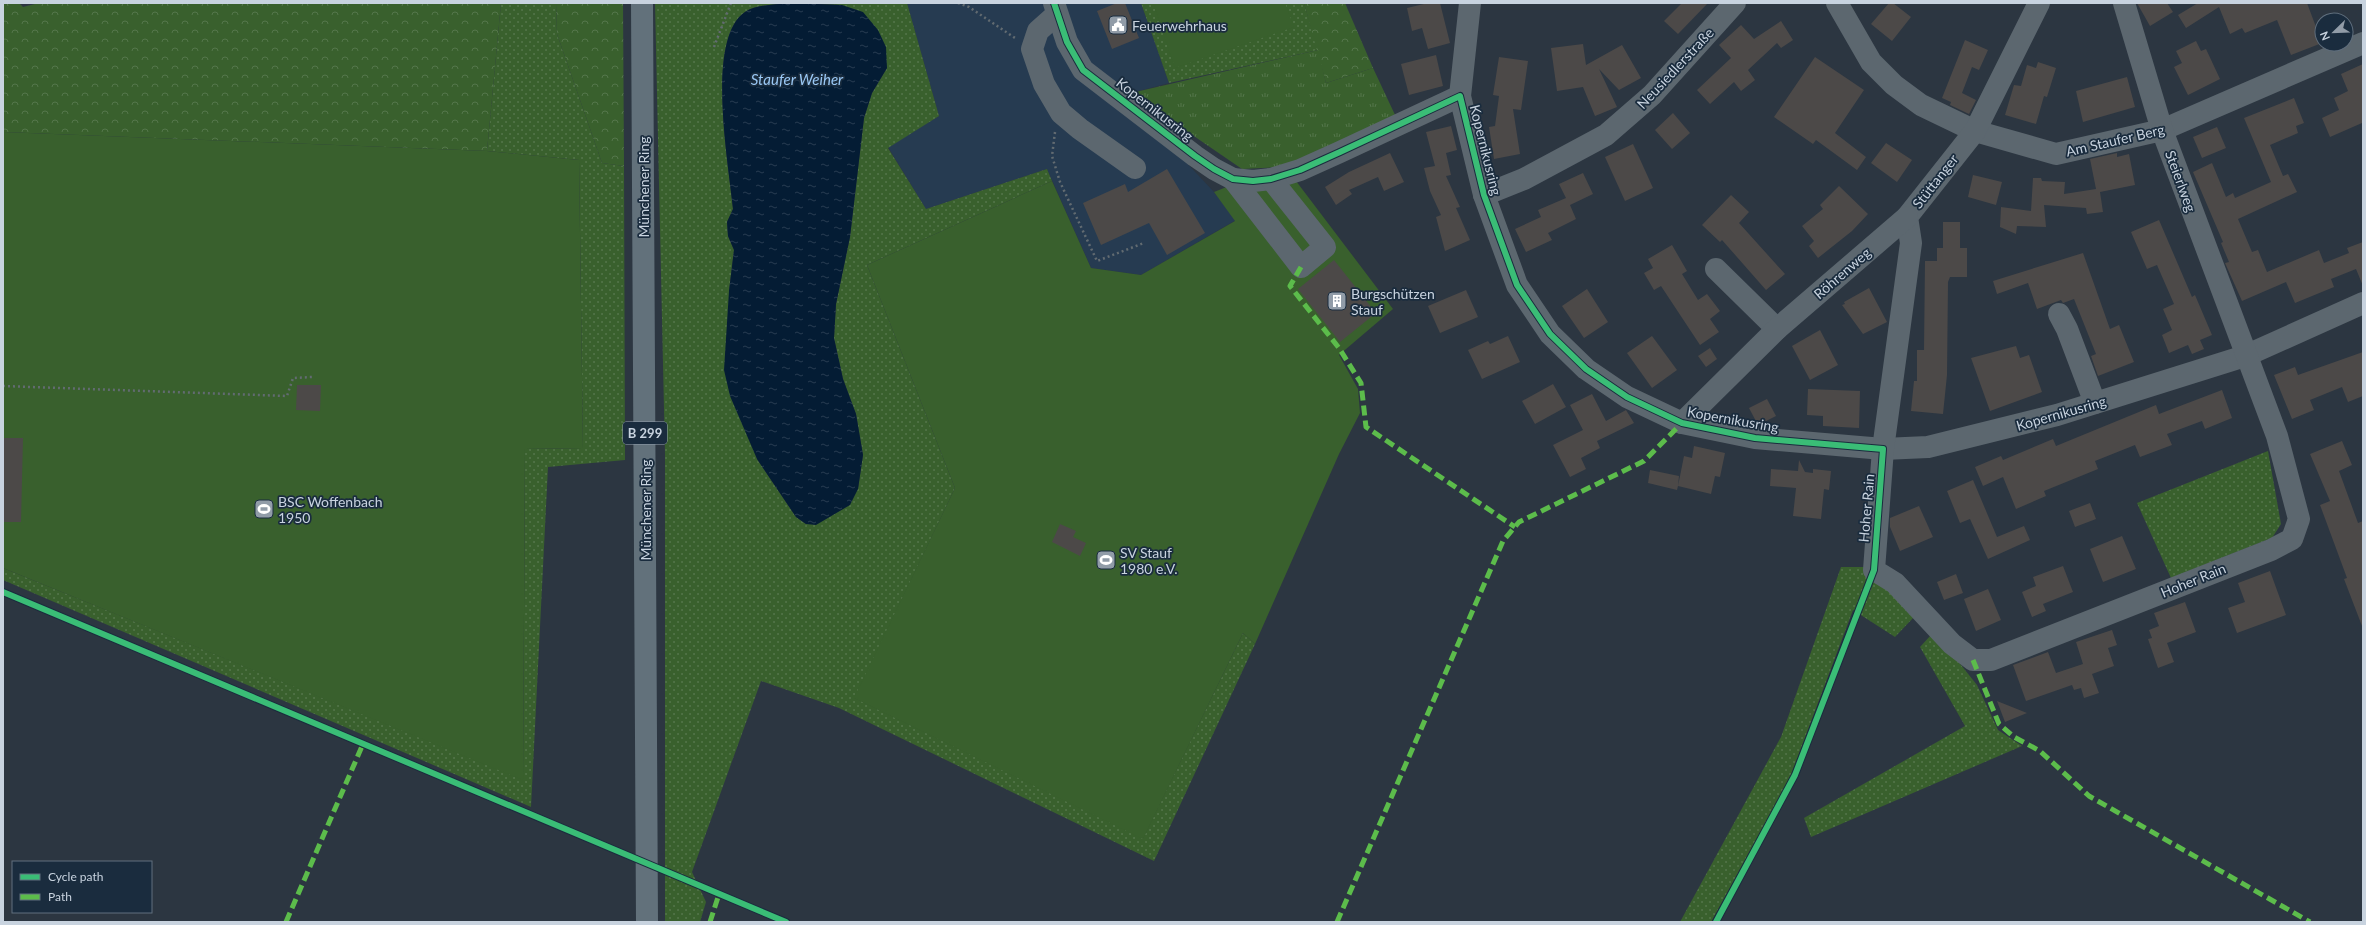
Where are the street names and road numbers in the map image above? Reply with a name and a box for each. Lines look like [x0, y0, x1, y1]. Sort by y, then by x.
street label: Neusiedlerstraße [1633, 24, 1717, 112]
street label: Kopernikusring [1113, 74, 1197, 144]
street label: Kopernikusring [1467, 103, 1505, 197]
street label: Am Staufer Berg [2064, 120, 2166, 160]
street label: Münchener Ring [635, 136, 652, 238]
street label: Steierlweg [2162, 148, 2200, 214]
street label: Stüttanger [1909, 151, 1961, 211]
street label: Röhrenweg [1810, 244, 1874, 302]
street label: Kopernikusring [2014, 392, 2108, 434]
street label: Kopernikusring [1686, 403, 1780, 435]
road number: B 299 [623, 422, 667, 444]
street label: Münchener Ring [637, 459, 654, 561]
street label: Hoher Rain [1855, 473, 1877, 543]
street label: Hoher Rain [2158, 559, 2228, 601]

